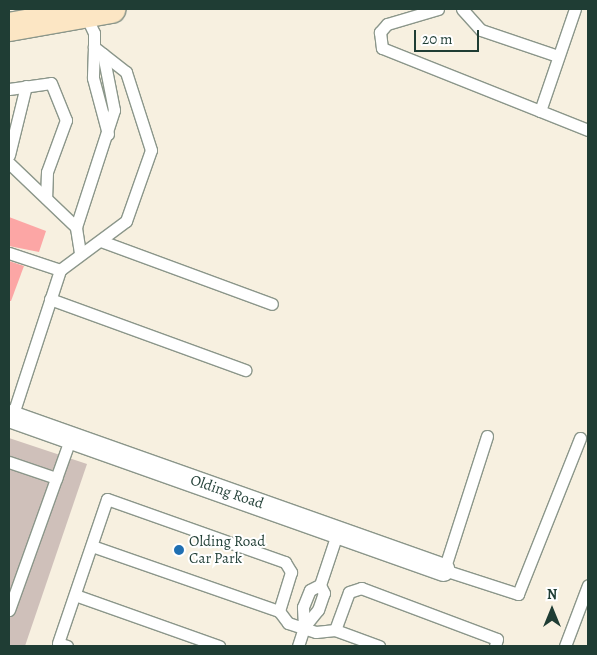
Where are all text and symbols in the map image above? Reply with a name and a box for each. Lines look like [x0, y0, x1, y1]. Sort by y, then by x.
scale bar [417, 20, 482, 52]
text: 20 m [422, 29, 453, 49]
street label: Olding Road [188, 471, 266, 513]
place label: Olding Road Car Park [189, 532, 265, 567]
marker: Olding Road Car Park [173, 544, 185, 556]
north arrow [527, 585, 577, 635]
text: N [547, 585, 557, 604]

